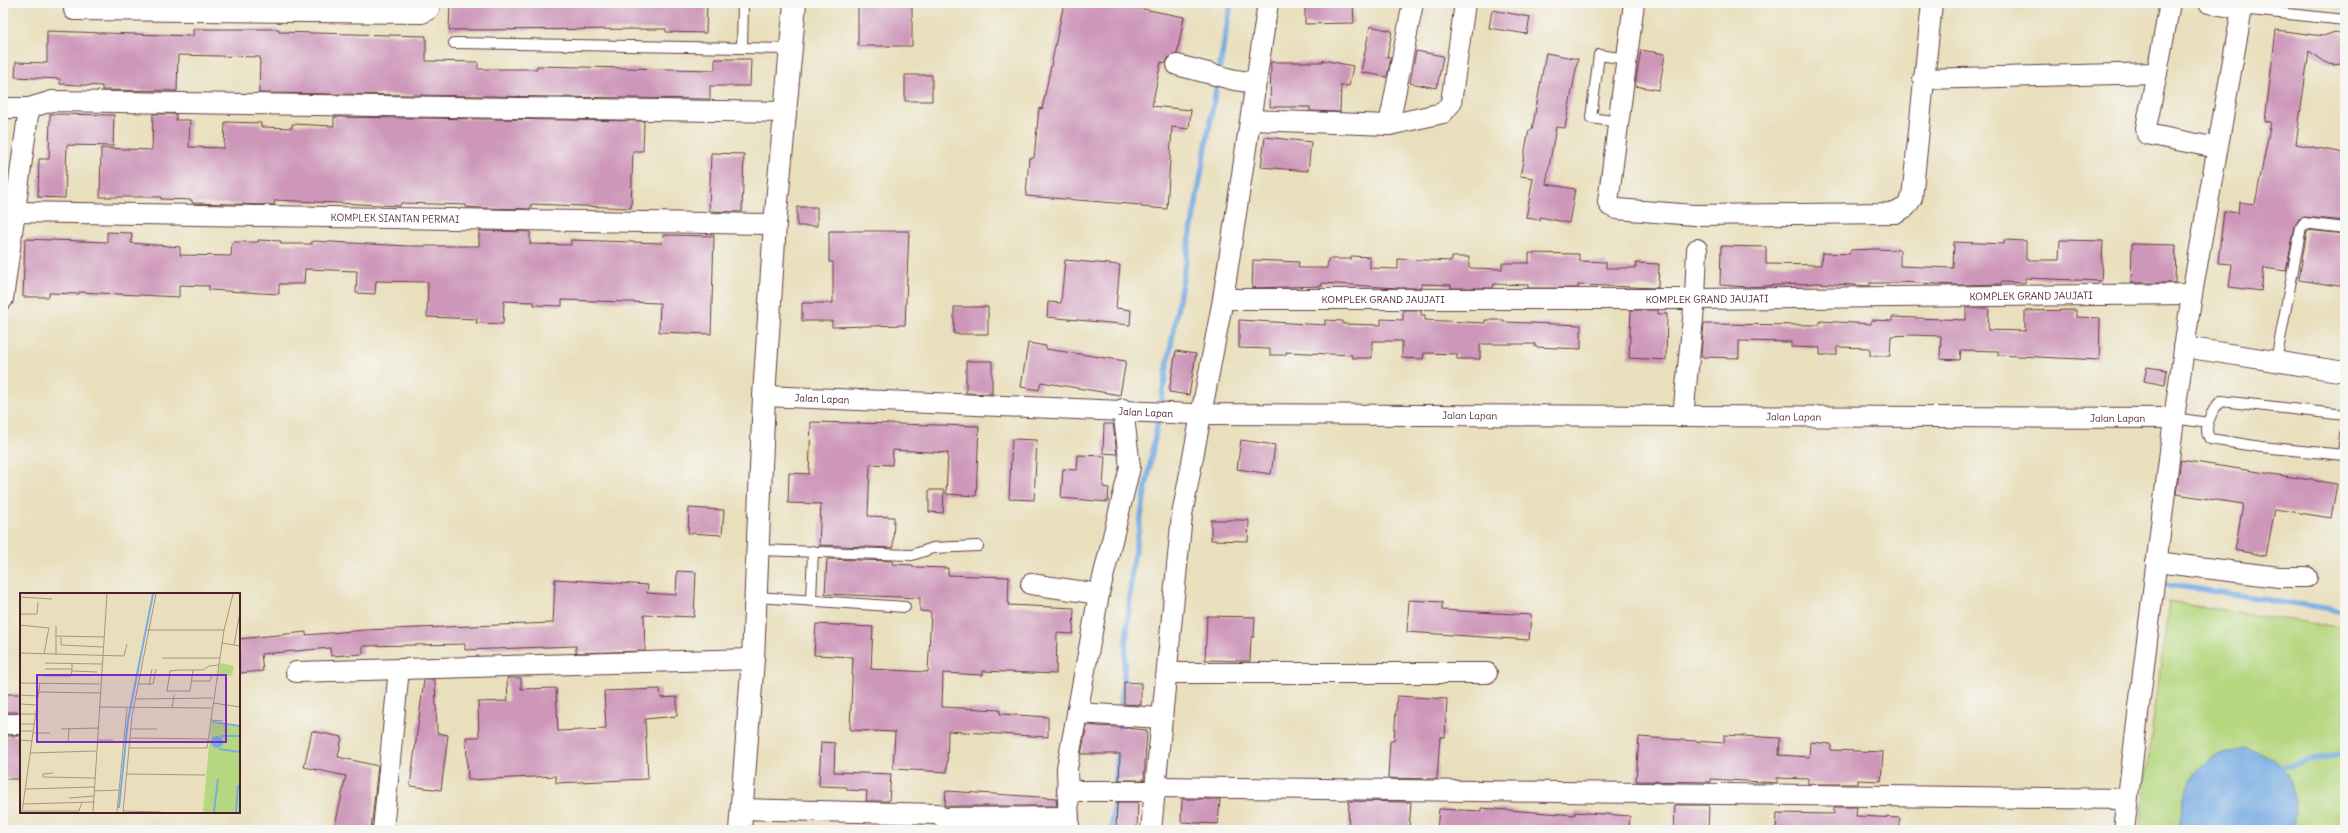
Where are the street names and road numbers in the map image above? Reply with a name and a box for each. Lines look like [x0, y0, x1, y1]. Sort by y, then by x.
street label: KOMPLEK SIANTAN PERMAI [330, 211, 459, 226]
street label: KOMPLEK GRAND JAUJATI [1969, 289, 2093, 303]
street label: KOMPLEK GRAND JAUJATI [1645, 292, 1769, 306]
street label: KOMPLEK GRAND JAUJATI [1321, 293, 1445, 306]
street label: Jalan Lapan [794, 391, 850, 407]
street label: Jalan Lapan [1118, 405, 1174, 420]
street label: Jalan Lapan [1442, 409, 1497, 422]
street label: Jalan Lapan [1766, 410, 1821, 424]
street label: Jalan Lapan [2090, 412, 2145, 425]

